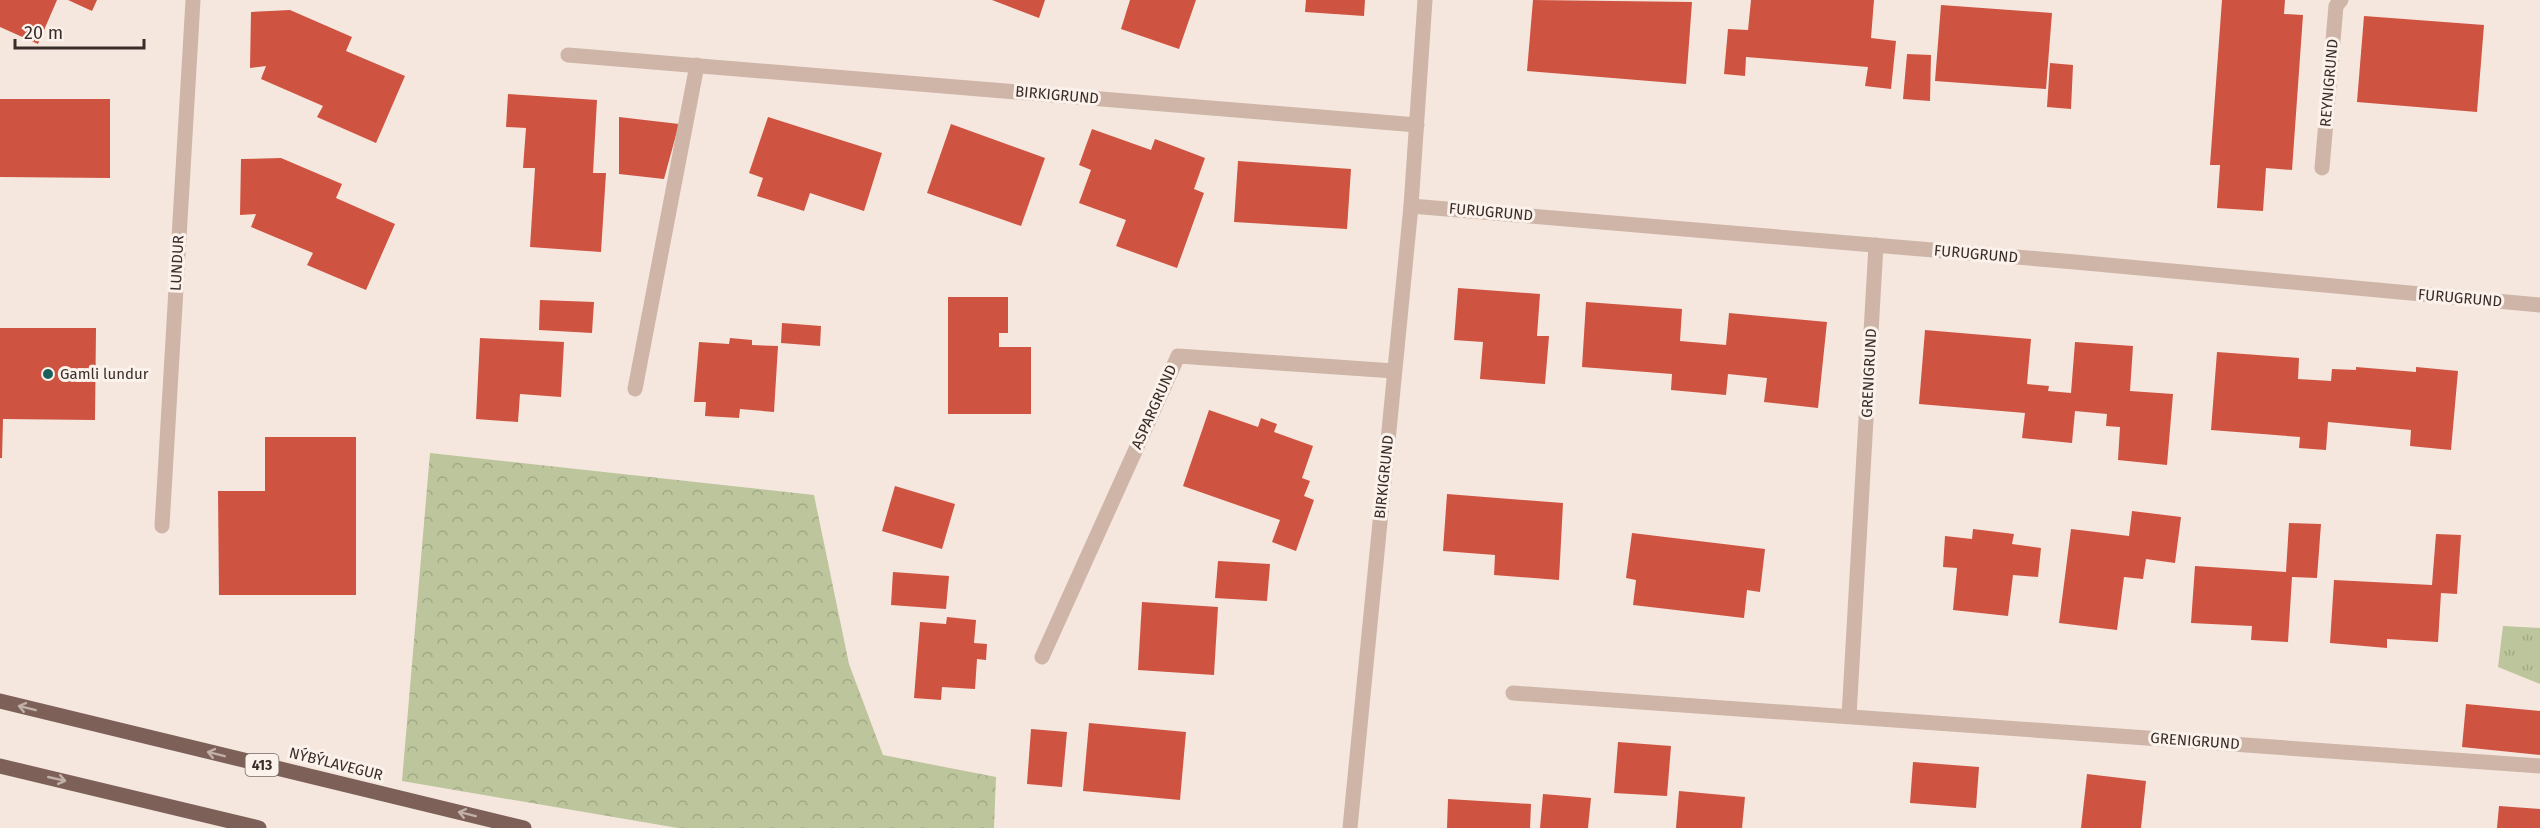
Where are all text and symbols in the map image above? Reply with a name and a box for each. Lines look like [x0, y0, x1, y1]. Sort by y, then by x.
scale bar [15, 12, 144, 50]
text: 20 m [24, 22, 63, 44]
street label: REYNIGRUND [2316, 38, 2342, 128]
street label: BIRKIGRUND [1014, 82, 1100, 108]
street label: FURUGRUND [1448, 199, 1534, 225]
street label: LUNDUR [167, 235, 187, 291]
street label: FURUGRUND [1933, 241, 2019, 267]
street label: FURUGRUND [2417, 285, 2503, 311]
street label: GRENIGRUND [1858, 328, 1880, 418]
street label: ASPARGRUND [1127, 362, 1181, 452]
place label: Gamli lundur [60, 365, 149, 383]
marker: Gamli lundur [41, 367, 55, 381]
street label: BIRKIGRUND [1371, 434, 1397, 520]
one-way arrow [18, 701, 37, 713]
street label: GRENIGRUND [2150, 729, 2240, 753]
street label: NÝBÝLAVEGUR [287, 744, 385, 784]
one-way arrow [207, 747, 226, 759]
road number: 413 [246, 754, 278, 776]
one-way arrow [47, 774, 66, 785]
one-way arrow [458, 808, 477, 820]

